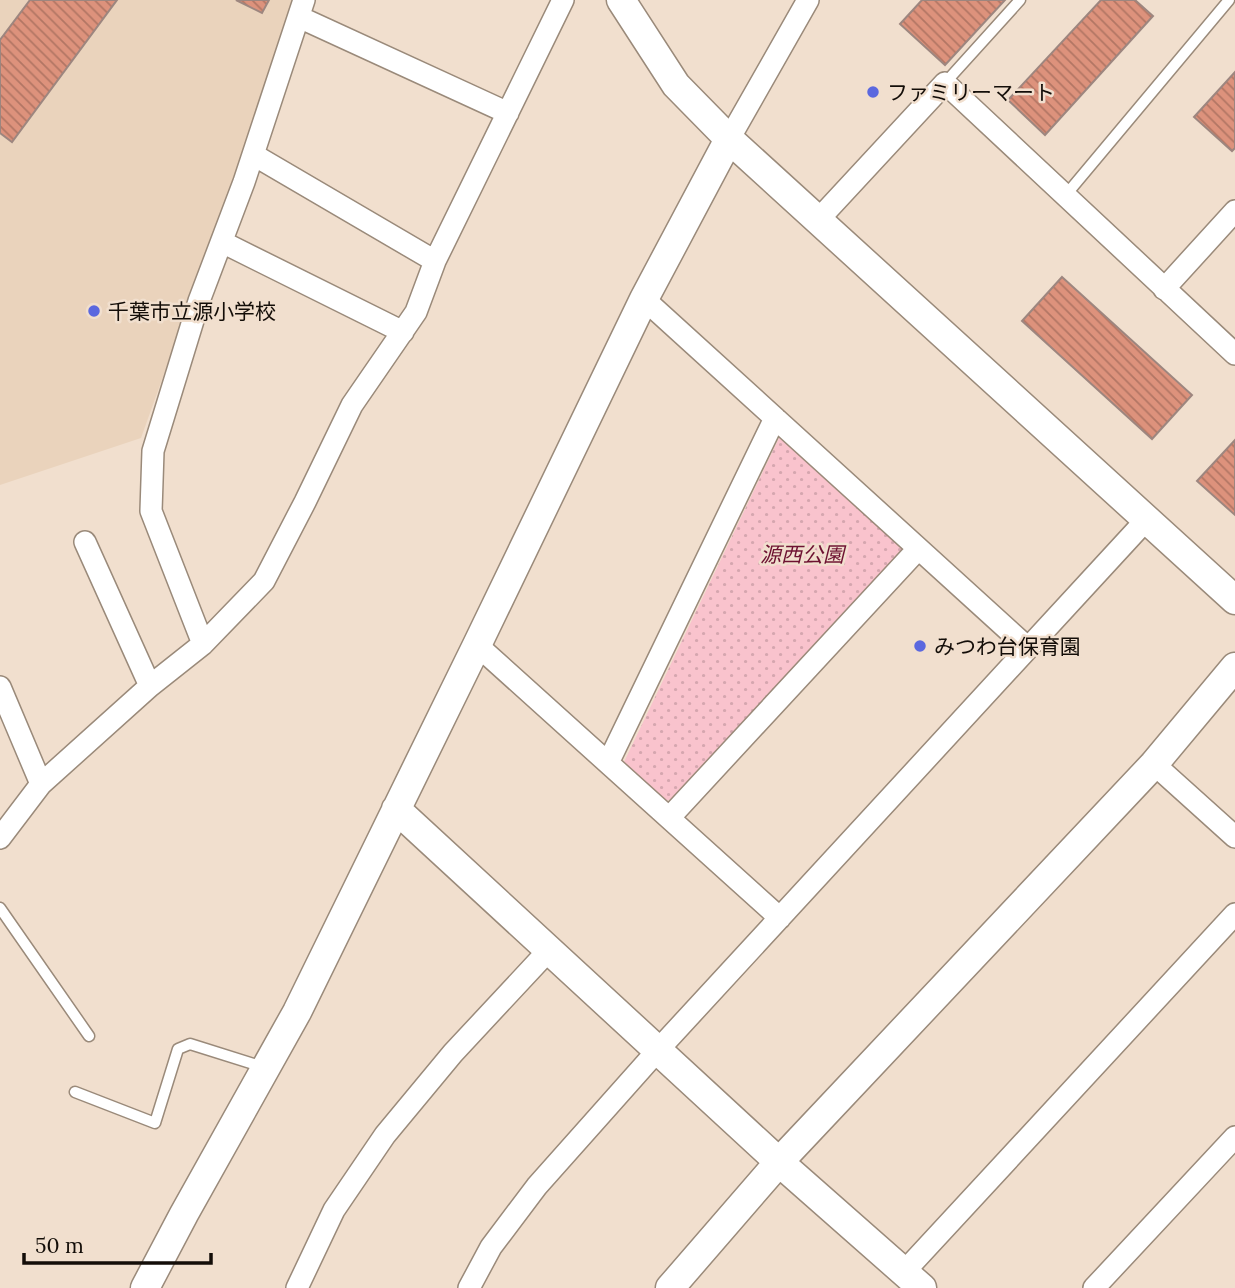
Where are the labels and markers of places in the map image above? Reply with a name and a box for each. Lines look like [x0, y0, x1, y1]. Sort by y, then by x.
place label: ファミリーマート [887, 79, 1055, 106]
marker: ファミリーマート [865, 84, 881, 100]
place label: 千葉市立源小学校 [108, 298, 276, 325]
marker: 千葉市立源小学校 [86, 303, 102, 319]
place label: みつわ台保育園 [934, 633, 1081, 660]
marker: みつわ台保育園 [912, 638, 928, 654]

